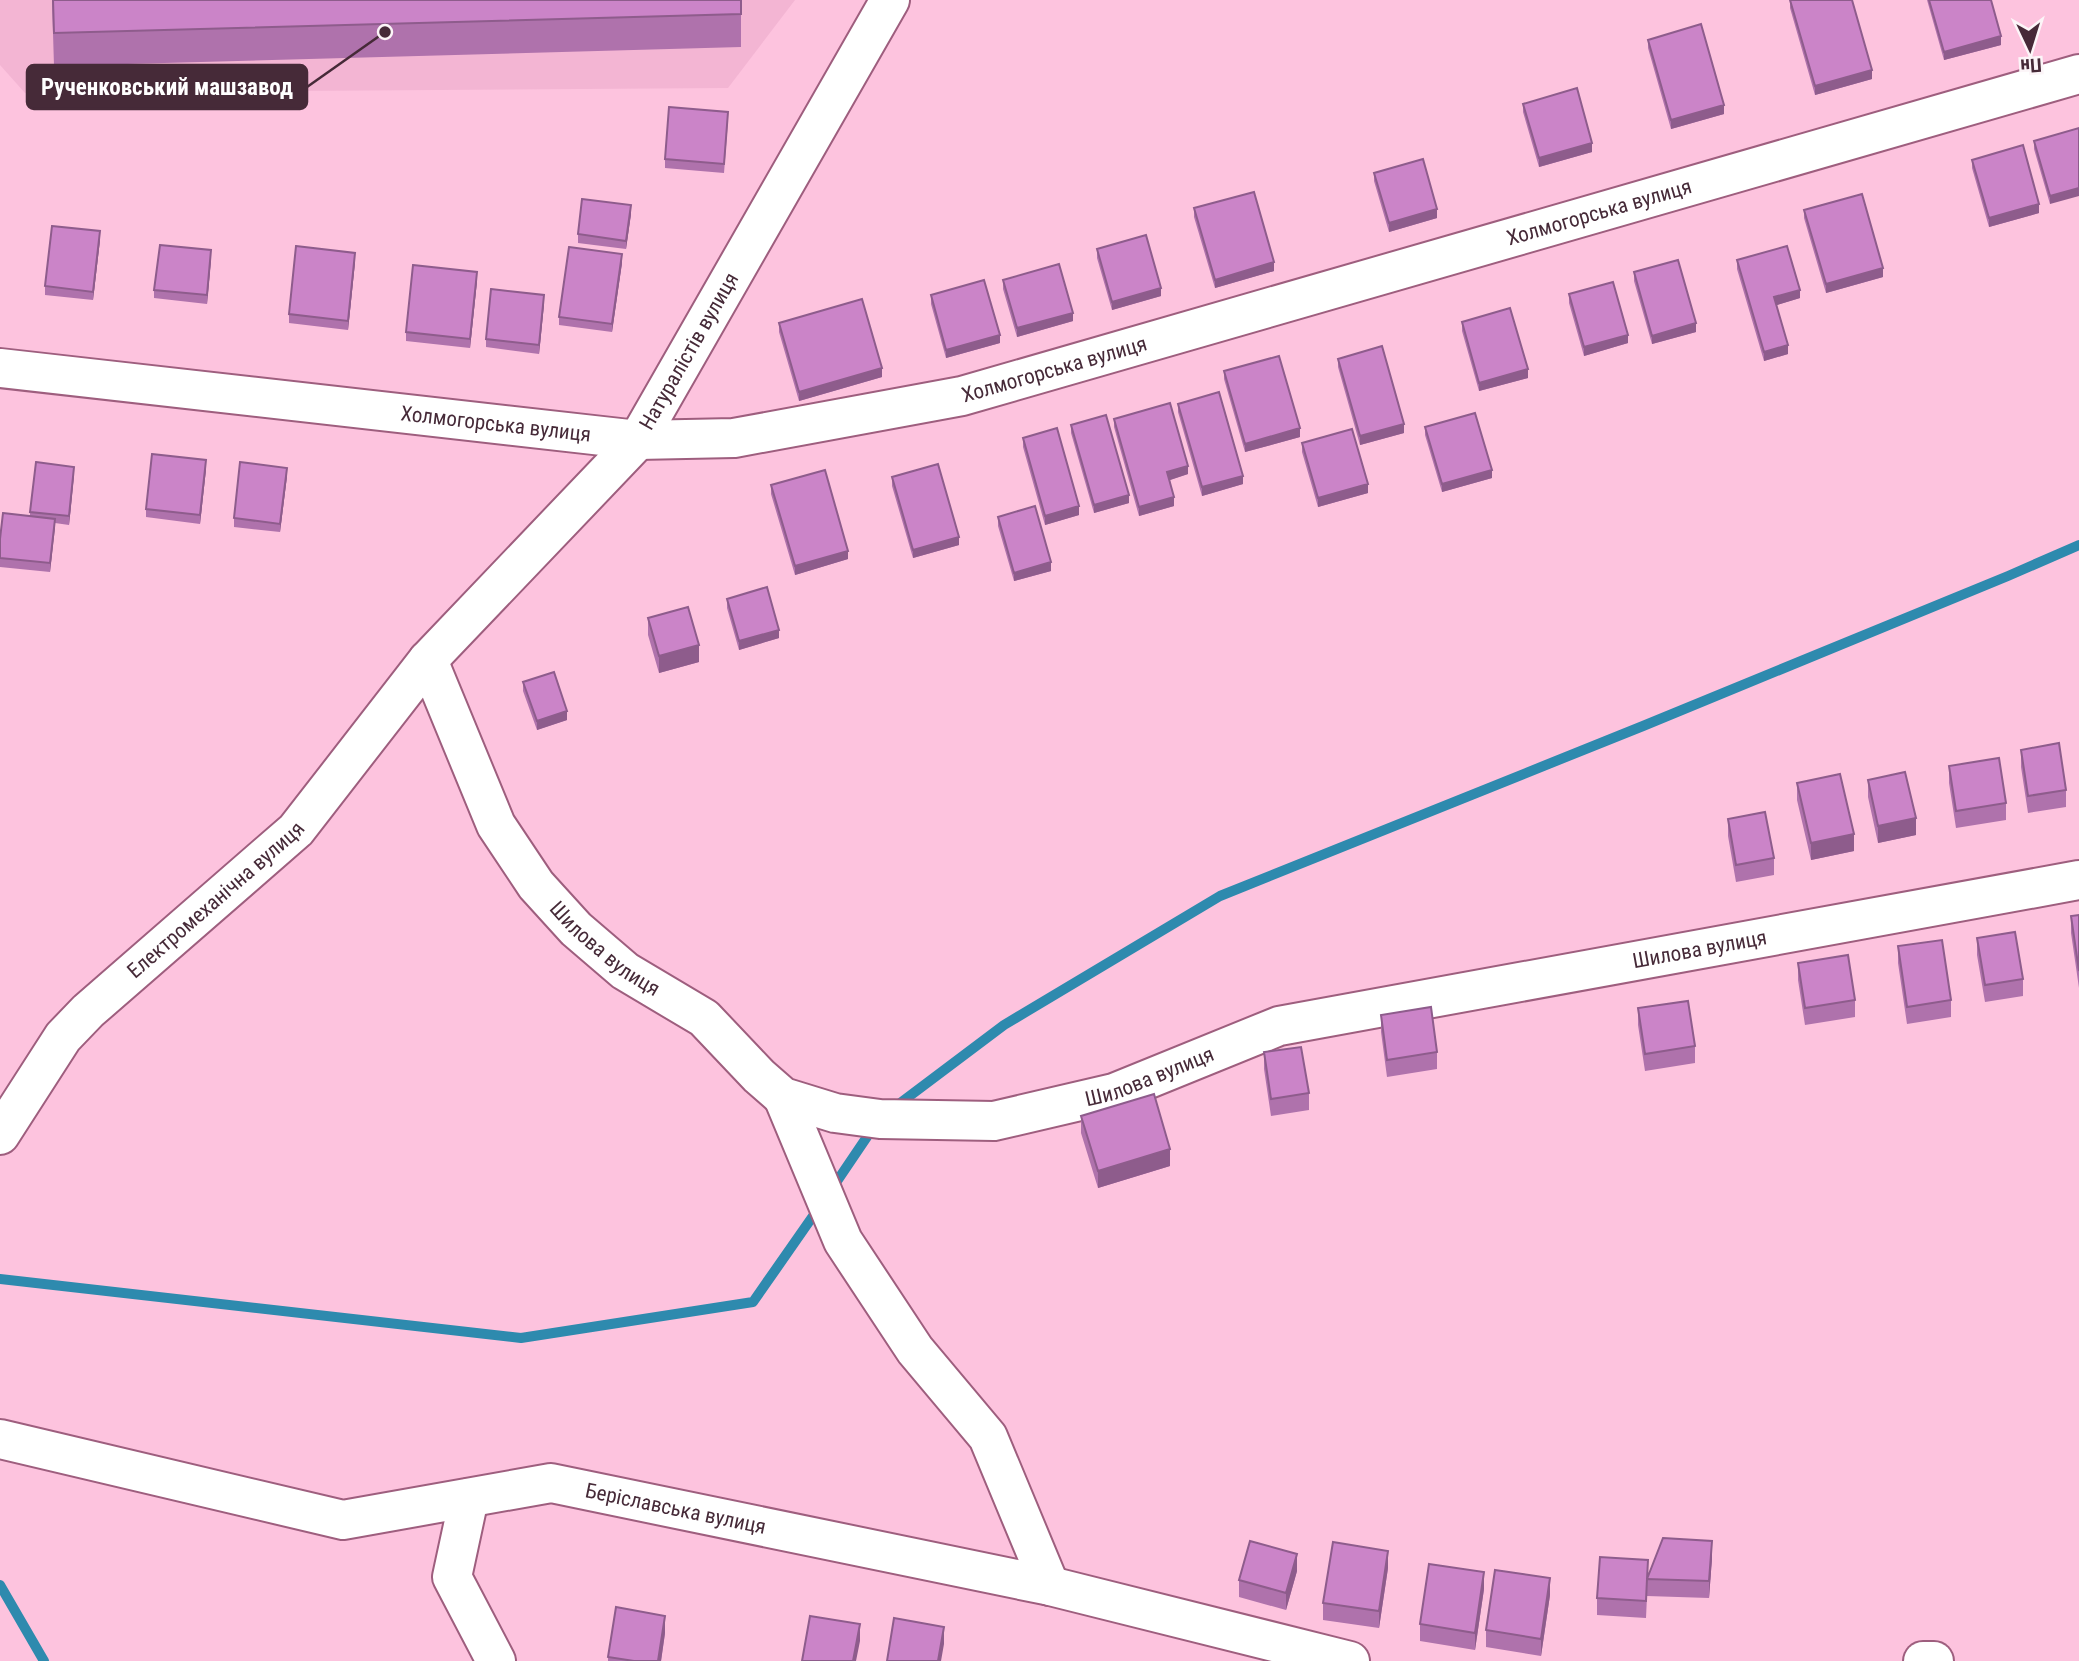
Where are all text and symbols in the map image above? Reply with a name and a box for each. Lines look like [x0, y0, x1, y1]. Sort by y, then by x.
north arrow [1995, 14, 2065, 84]
text: Пн [2020, 53, 2043, 78]
callout: Рученковський машзавод [27, 65, 307, 109]
text: Рученковський машзавод [41, 74, 293, 101]
street label: Холмогорська вулиця [1504, 174, 1694, 250]
street label: Натуралістів вулиця [634, 268, 743, 434]
street label: Холмогорська вулиця [959, 331, 1150, 407]
street label: Холмогорська вулиця [399, 401, 592, 447]
street label: Електромеханічна вулиця [123, 817, 310, 983]
street label: Шилова вулиця [545, 896, 664, 1001]
street label: Шилова вулиця [1631, 925, 1769, 973]
street label: Шилова вулиця [1083, 1042, 1217, 1111]
street label: Беріславська вулиця [583, 1478, 768, 1539]

